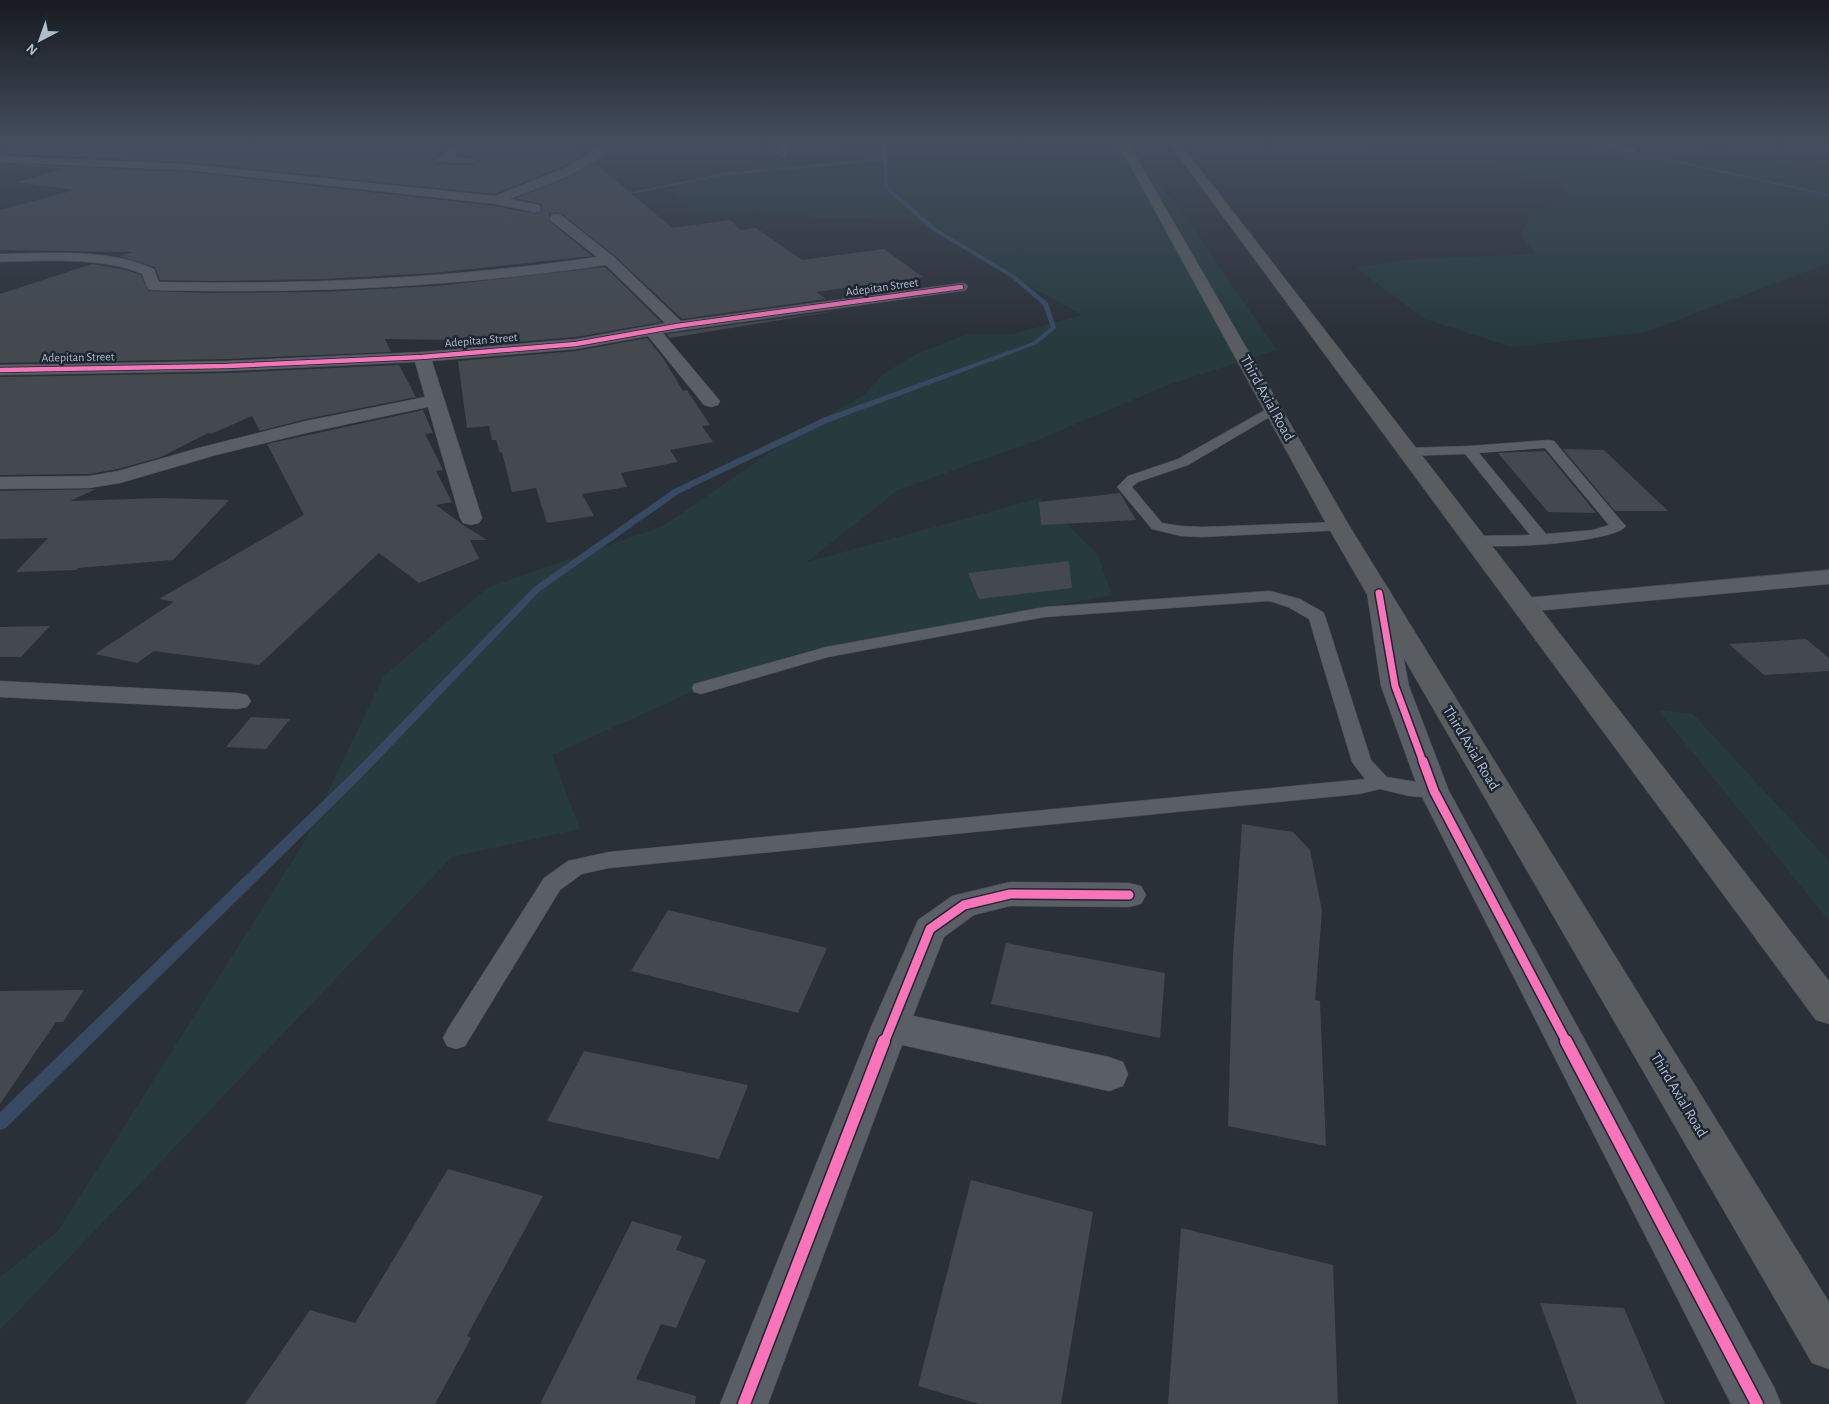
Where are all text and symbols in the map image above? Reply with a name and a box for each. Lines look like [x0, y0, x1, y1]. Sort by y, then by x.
north arrow [15, 15, 65, 65]
text: N [24, 41, 40, 58]
street label: Adepitan Street [845, 276, 919, 298]
street label: Adepitan Street [444, 331, 518, 349]
street label: Adepitan Street [41, 350, 115, 364]
street label: Third Axial Road [1237, 353, 1297, 444]
street label: Third Axial Road [1440, 703, 1502, 793]
street label: Third Axial Road [1648, 1050, 1710, 1140]

